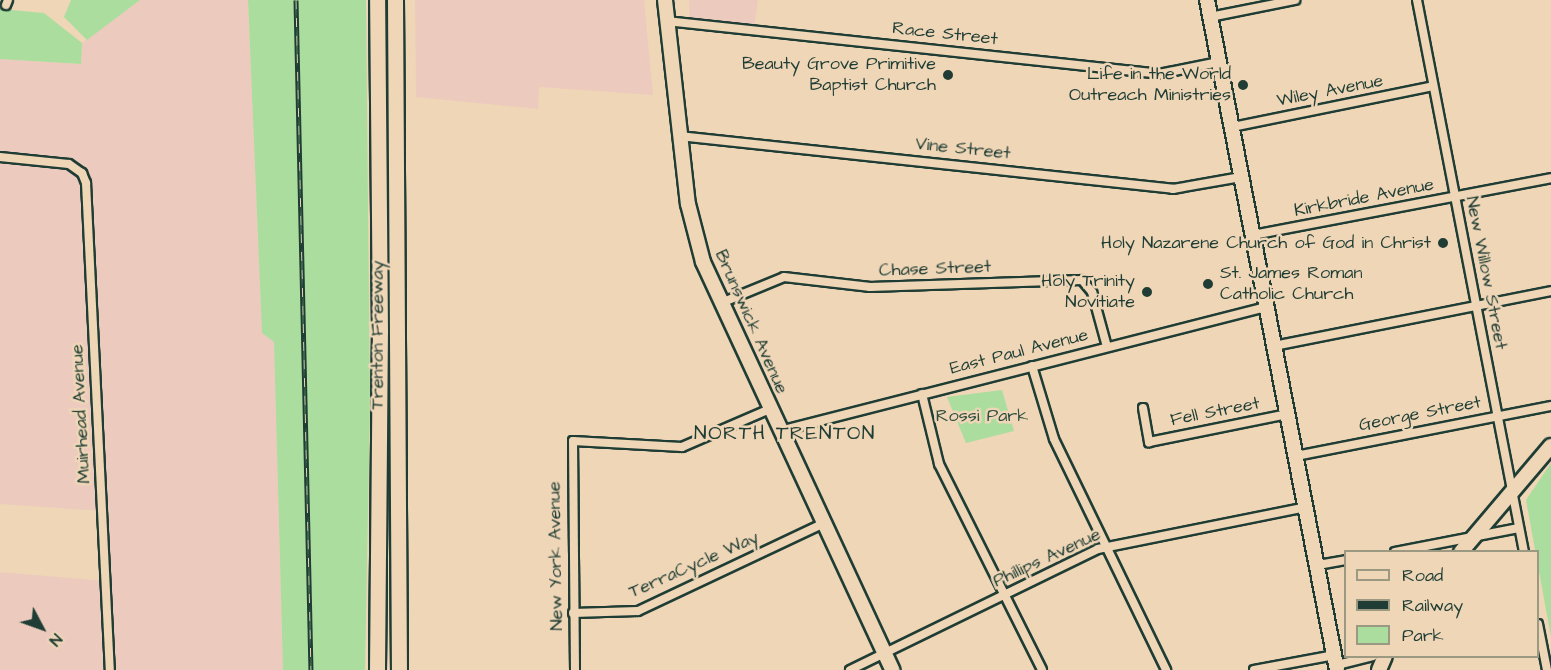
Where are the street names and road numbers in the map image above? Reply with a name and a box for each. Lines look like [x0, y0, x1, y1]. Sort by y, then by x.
street label: Race Street [891, 18, 999, 50]
street label: Wiley Avenue [1275, 70, 1385, 112]
street label: Vine Street [914, 133, 1012, 165]
street label: Kirkbride Avenue [1292, 174, 1436, 222]
street label: New Willow Street [1461, 195, 1511, 351]
street label: Brunswick Avenue [710, 247, 792, 397]
street label: Chase Street [878, 256, 992, 282]
street label: Trenton Freeway [367, 261, 389, 409]
street label: East Paul Avenue [948, 324, 1090, 380]
street label: Muirhead Avenue [67, 344, 95, 484]
street label: George Street [1357, 392, 1483, 436]
street label: Fell Street [1168, 393, 1262, 431]
street label: New York Avenue [544, 481, 568, 631]
street label: Phillips Avenue [990, 524, 1104, 592]
street label: TerraCycle Way [626, 527, 762, 603]

